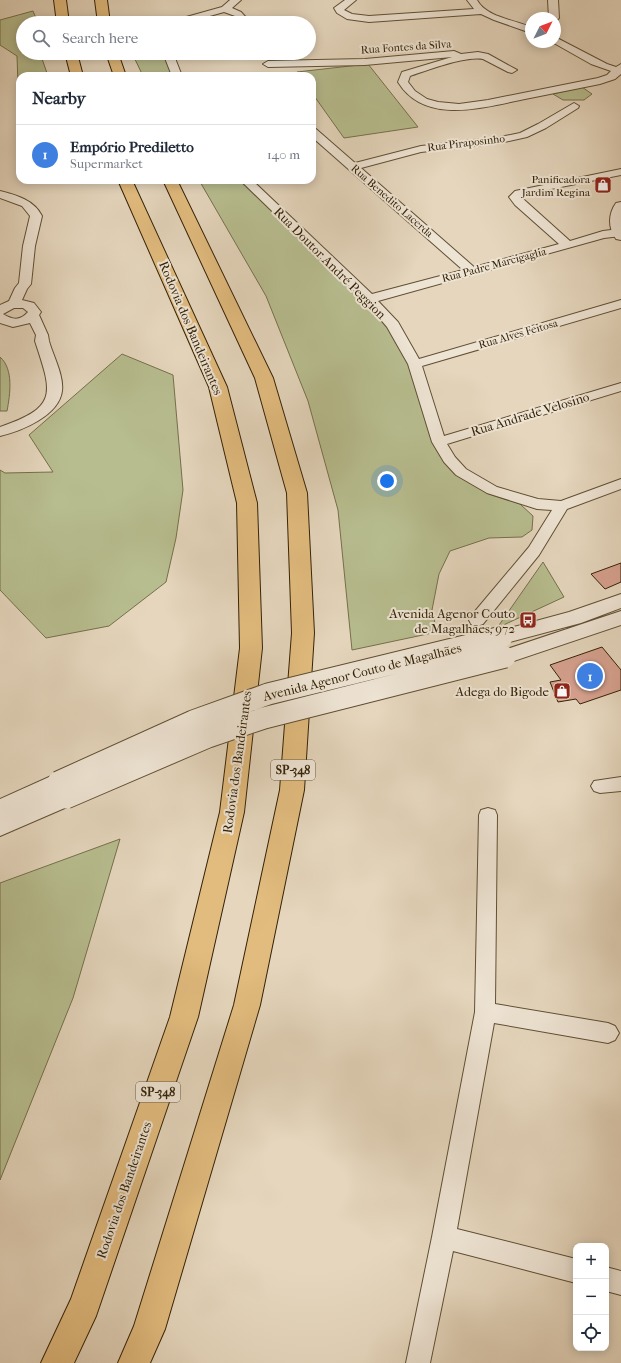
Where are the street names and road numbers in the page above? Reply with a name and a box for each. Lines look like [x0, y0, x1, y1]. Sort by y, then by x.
street label: Rua Fontes da Silva [360, 37, 453, 57]
street label: Rua Piraposinho [426, 132, 506, 154]
street label: Rua Benedito Lacerda [348, 162, 436, 241]
street label: Rua Doutor André Peggion [271, 204, 389, 322]
street label: Rua Padre Marcigaglia [440, 245, 549, 285]
street label: Rodovia dos Bandeirantes [156, 259, 226, 397]
street label: Rua Alves Feitosa [477, 316, 560, 352]
street label: Rua Andrade Velosino [469, 389, 591, 439]
street label: Avenida Agenor Couto de Magalhães [260, 640, 463, 704]
street label: Rodovia dos Bandeirantes [220, 690, 254, 834]
road number: SP-348 [271, 760, 315, 780]
road number: SP-348 [136, 1082, 180, 1102]
street label: Rodovia dos Bandeirantes [93, 1119, 155, 1260]

